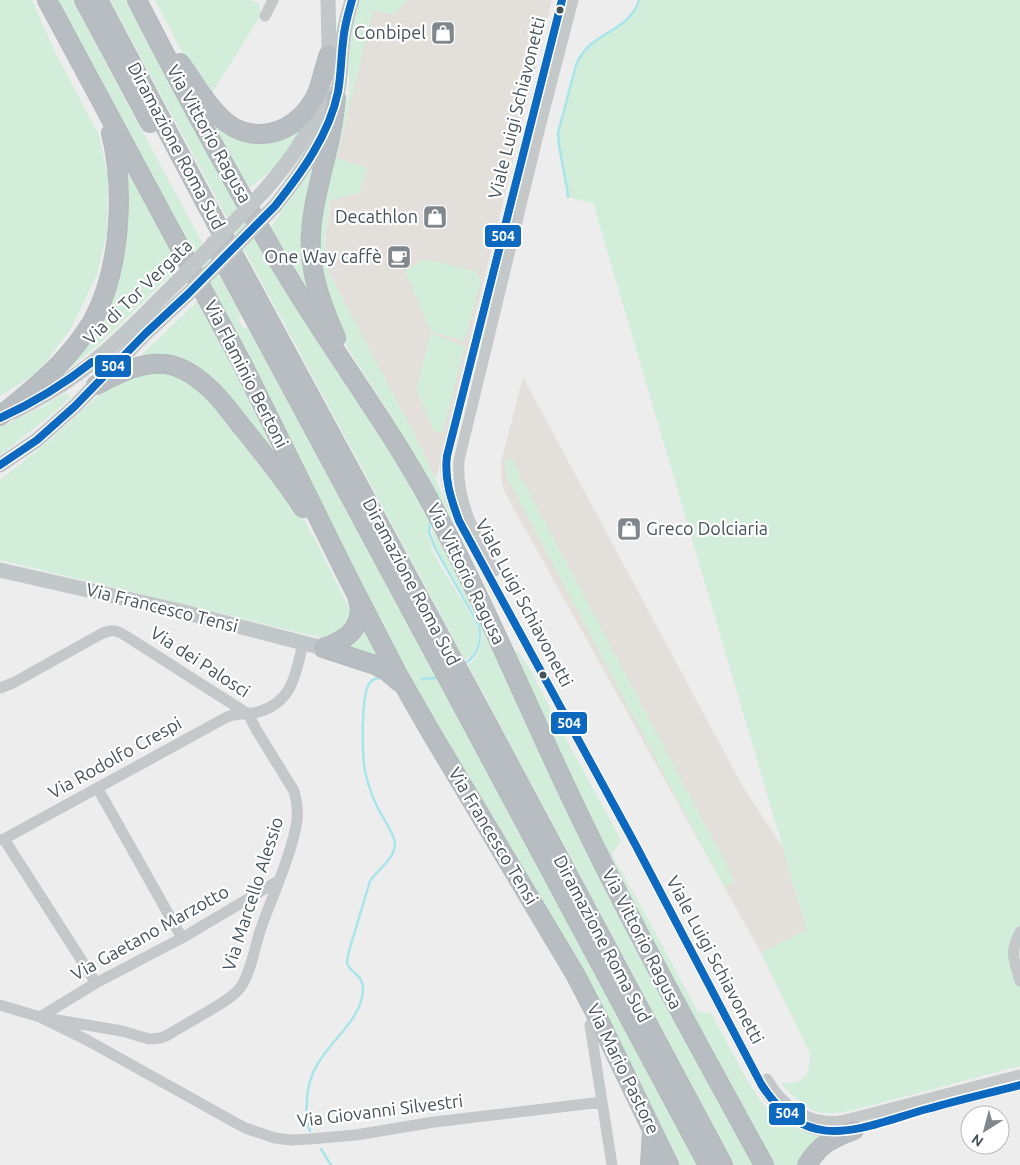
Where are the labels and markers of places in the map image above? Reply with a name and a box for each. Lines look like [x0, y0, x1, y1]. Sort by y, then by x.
unlabelled marker [555, 5, 565, 15]
shop icon: Conbipel [430, 20, 456, 46]
place label: Conbipel [354, 22, 426, 42]
shop icon: Decathlon [422, 204, 448, 230]
place label: Decathlon [335, 206, 418, 226]
cafe icon: One Way caffè [386, 244, 412, 270]
place label: One Way caffè [264, 246, 382, 266]
shop icon: Greco Dolciaria [616, 516, 642, 542]
place label: Greco Dolciaria [646, 518, 768, 538]
unlabelled marker [538, 670, 548, 680]

